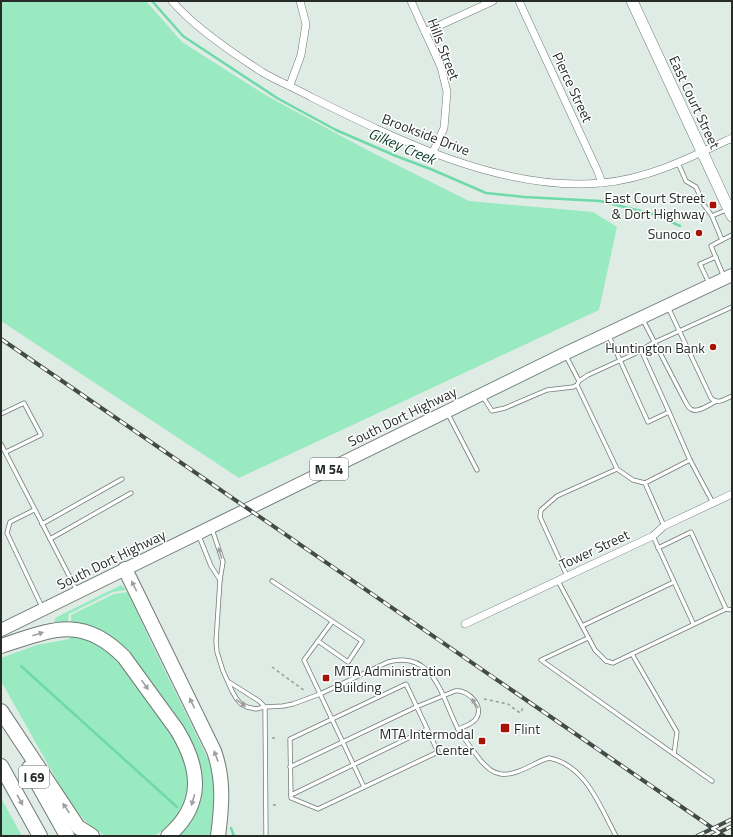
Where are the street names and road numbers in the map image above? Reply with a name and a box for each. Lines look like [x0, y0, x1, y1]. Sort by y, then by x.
street label: Hills Street [423, 15, 465, 83]
street label: Pierce Street [548, 48, 598, 126]
street label: East Court Street [664, 52, 726, 152]
street label: Brookside Drive [379, 108, 473, 160]
street label: South Dort Highway [344, 380, 460, 451]
road number: M 54 [310, 458, 348, 480]
street label: South Dort Highway [53, 523, 169, 594]
street label: Tower Street [556, 524, 633, 574]
road number: I 69 [19, 766, 49, 788]

